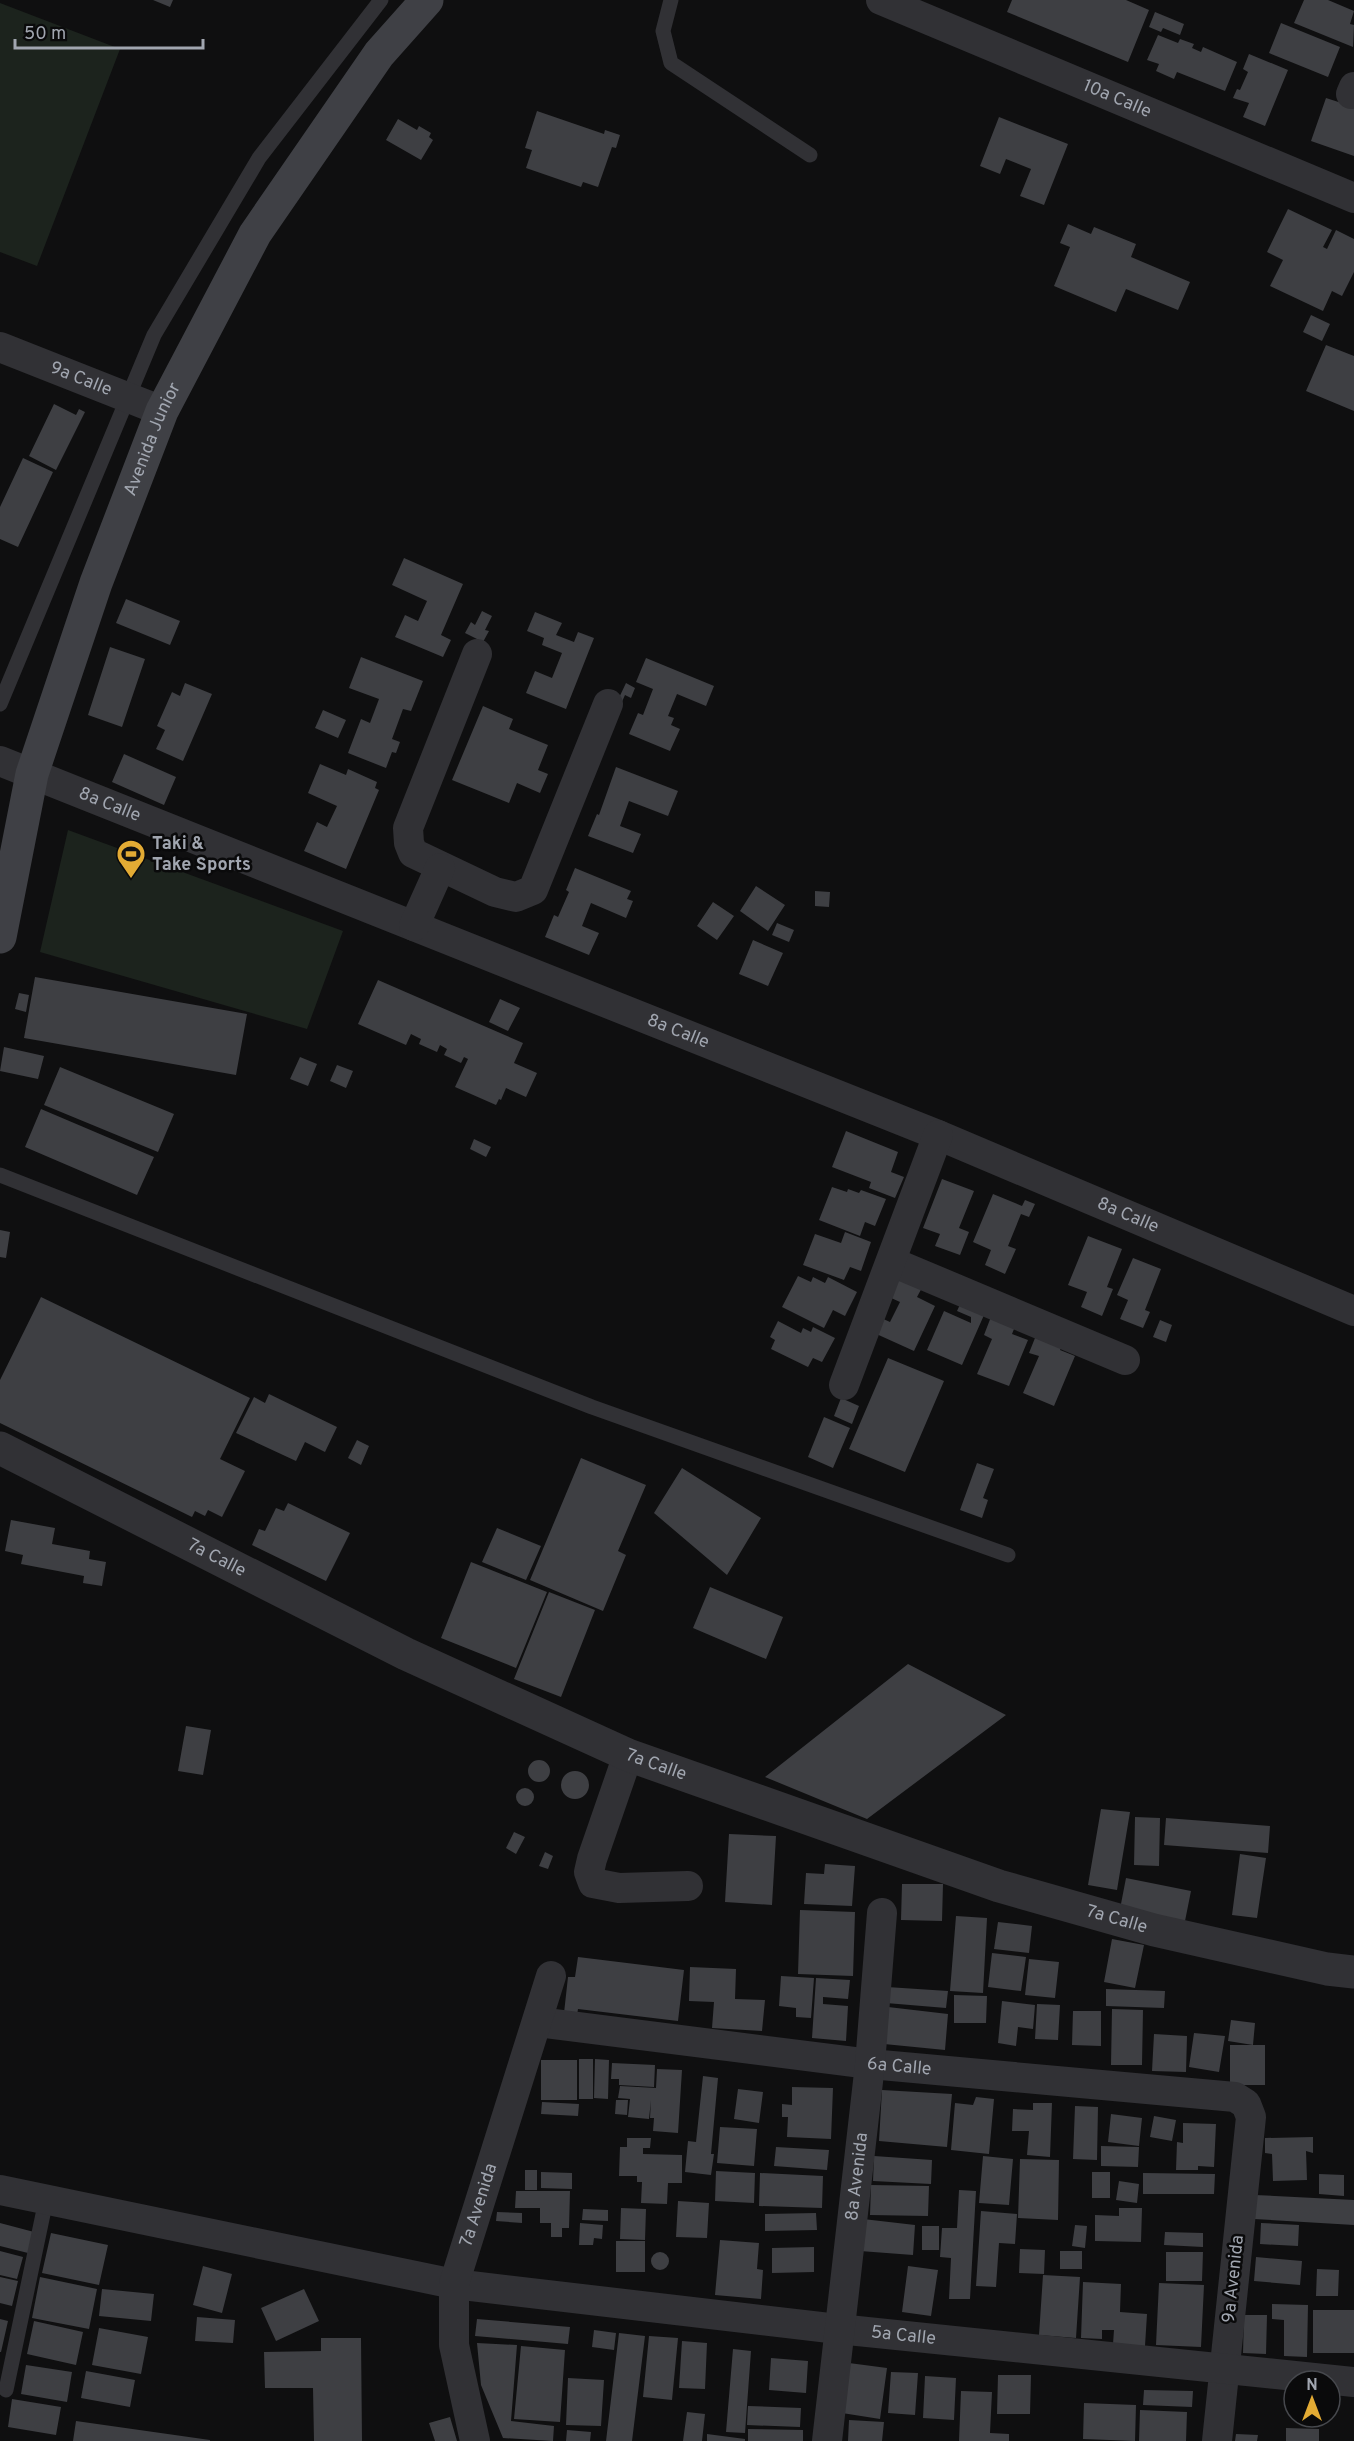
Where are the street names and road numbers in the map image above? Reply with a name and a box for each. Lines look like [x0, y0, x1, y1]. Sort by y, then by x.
street label: 10a Calle [1079, 74, 1155, 123]
street label: 9a Calle [47, 356, 115, 402]
street label: Avenida Junior [119, 379, 186, 499]
street label: 8a Calle [75, 782, 144, 827]
street label: 8a Calle [644, 1009, 713, 1054]
street label: 8a Calle [1093, 1192, 1162, 1239]
street label: 7a Calle [183, 1533, 250, 1582]
street label: 7a Calle [623, 1744, 690, 1786]
street label: 7a Calle [1083, 1900, 1150, 1939]
street label: 6a Calle [866, 2052, 932, 2081]
street label: 8a Avenida [841, 2131, 874, 2222]
street label: 7a Avenida [455, 2160, 503, 2250]
street label: 9a Avenida [1218, 2234, 1250, 2324]
street label: 5a Calle [870, 2321, 937, 2350]

